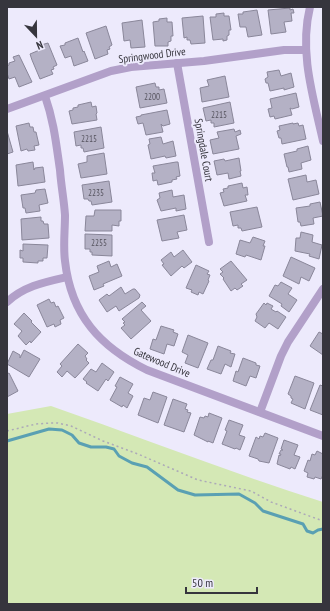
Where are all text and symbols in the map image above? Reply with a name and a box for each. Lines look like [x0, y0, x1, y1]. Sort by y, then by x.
north arrow [16, 16, 56, 56]
text: N [34, 38, 45, 53]
street label: Springwood Drive [118, 44, 187, 66]
house number: 2200 [144, 91, 160, 102]
house number: 2215 [211, 109, 227, 120]
street label: Springdale Court [192, 117, 216, 183]
house number: 2215 [81, 133, 97, 144]
house number: 2235 [88, 187, 104, 198]
house number: 2255 [91, 237, 107, 248]
street label: Gatewood Drive [132, 344, 193, 380]
scale bar [186, 569, 257, 595]
text: 50 m [192, 575, 213, 590]

